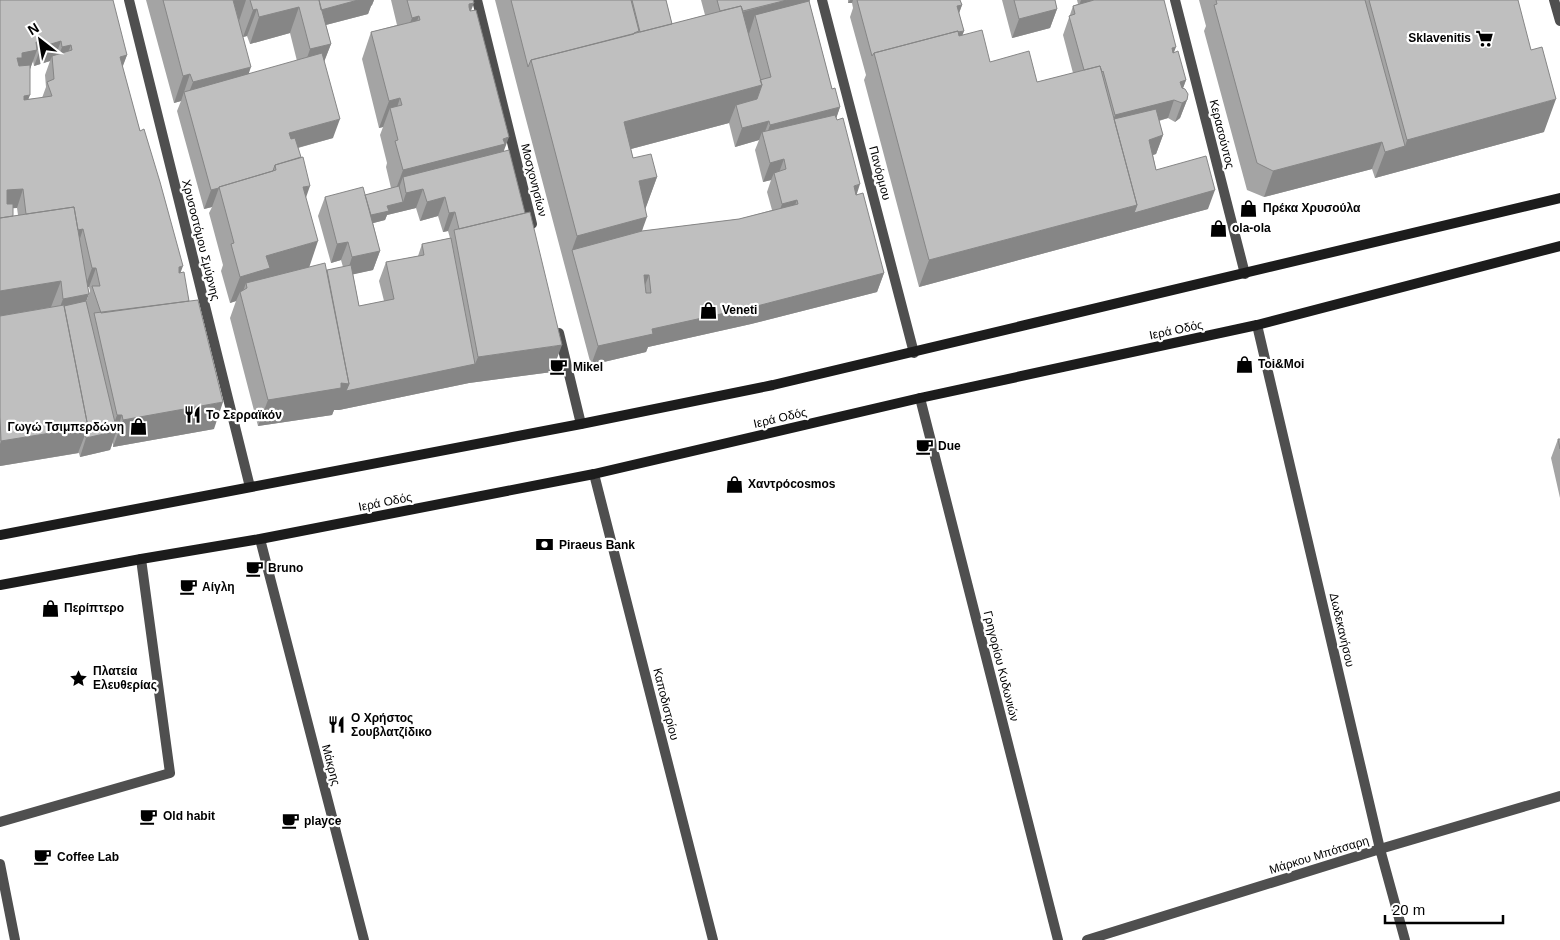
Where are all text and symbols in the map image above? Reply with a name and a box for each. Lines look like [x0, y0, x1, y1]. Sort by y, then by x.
north arrow [15, 15, 65, 65]
text: N [25, 19, 42, 38]
supermarket icon: Sklavenitis [1475, 28, 1495, 48]
place label: Sklavenitis [1408, 31, 1471, 45]
street label: Κερασούντος [1207, 98, 1237, 170]
street label: Μοσχονησίων [518, 142, 550, 218]
street label: Πανόρμου [866, 144, 894, 202]
street label: Χρυσοστόμου Σμύρνης [179, 178, 223, 302]
shop icon: Πρέκα Χρυσούλα [1239, 198, 1259, 218]
place label: Πρέκα Χρυσούλα [1263, 201, 1361, 215]
shop icon: ola-ola [1208, 218, 1228, 238]
place label: ola-ola [1232, 221, 1271, 235]
shop icon: Veneti [698, 300, 718, 320]
place label: Veneti [722, 303, 757, 317]
street label: Ιερά Οδός [1148, 317, 1204, 342]
shop icon: Toi&Moi [1234, 354, 1254, 374]
cafe icon: Mikel [549, 357, 569, 377]
place label: Toi&Moi [1258, 357, 1304, 371]
place label: Mikel [573, 360, 603, 374]
restaurant icon: Το Σερραϊκόν [182, 405, 202, 425]
street label: Ιερά Οδός [752, 405, 808, 431]
place label: Το Σερραϊκόν [206, 408, 282, 422]
shop icon: Γωγώ Τσιμπερδώνη [128, 417, 148, 437]
place label: Γωγώ Τσιμπερδώνη [7, 420, 124, 434]
cafe icon: Due [914, 436, 934, 456]
place label: Due [938, 439, 961, 453]
shop icon: Χαντρόcosmos [724, 474, 744, 494]
place label: Χαντρόcosmos [748, 477, 836, 491]
street label: Ιερά Οδός [357, 490, 413, 514]
bank icon: Piraeus Bank [535, 535, 555, 555]
place label: Piraeus Bank [559, 538, 635, 552]
cafe icon: Bruno [244, 558, 264, 578]
place label: Bruno [268, 561, 303, 575]
cafe icon: Αίγλη [178, 577, 198, 597]
place label: Αίγλη [202, 580, 235, 594]
street label: Δωδεκανήσου [1327, 592, 1357, 668]
shop icon: Περίπτερο [40, 598, 60, 618]
place label: Περίπτερο [64, 601, 124, 615]
street label: Γρηγορίου Κυδωνιών [980, 609, 1022, 723]
place label: Πλατεία Ελευθερίας [93, 664, 157, 692]
street label: Καποδιστρίου [650, 666, 682, 742]
place icon: Πλατεία Ελευθερίας [69, 668, 89, 688]
place label: Ο Χρήστος Σουβλατζίδικο [351, 711, 432, 739]
restaurant icon: Ο Χρήστος Σουβλατζίδικο [327, 715, 347, 735]
street label: Μάκρης [319, 743, 343, 787]
cafe icon: Old habit [139, 806, 159, 826]
place label: Old habit [163, 809, 215, 823]
cafe icon: playce [280, 811, 300, 831]
place label: playce [304, 814, 342, 828]
street label: Μάρκου Μπότσαρη [1268, 833, 1370, 877]
cafe icon: Coffee Lab [33, 847, 53, 867]
place label: Coffee Lab [57, 850, 119, 864]
scale bar [1385, 892, 1502, 924]
text: 20 m [1392, 901, 1425, 918]

